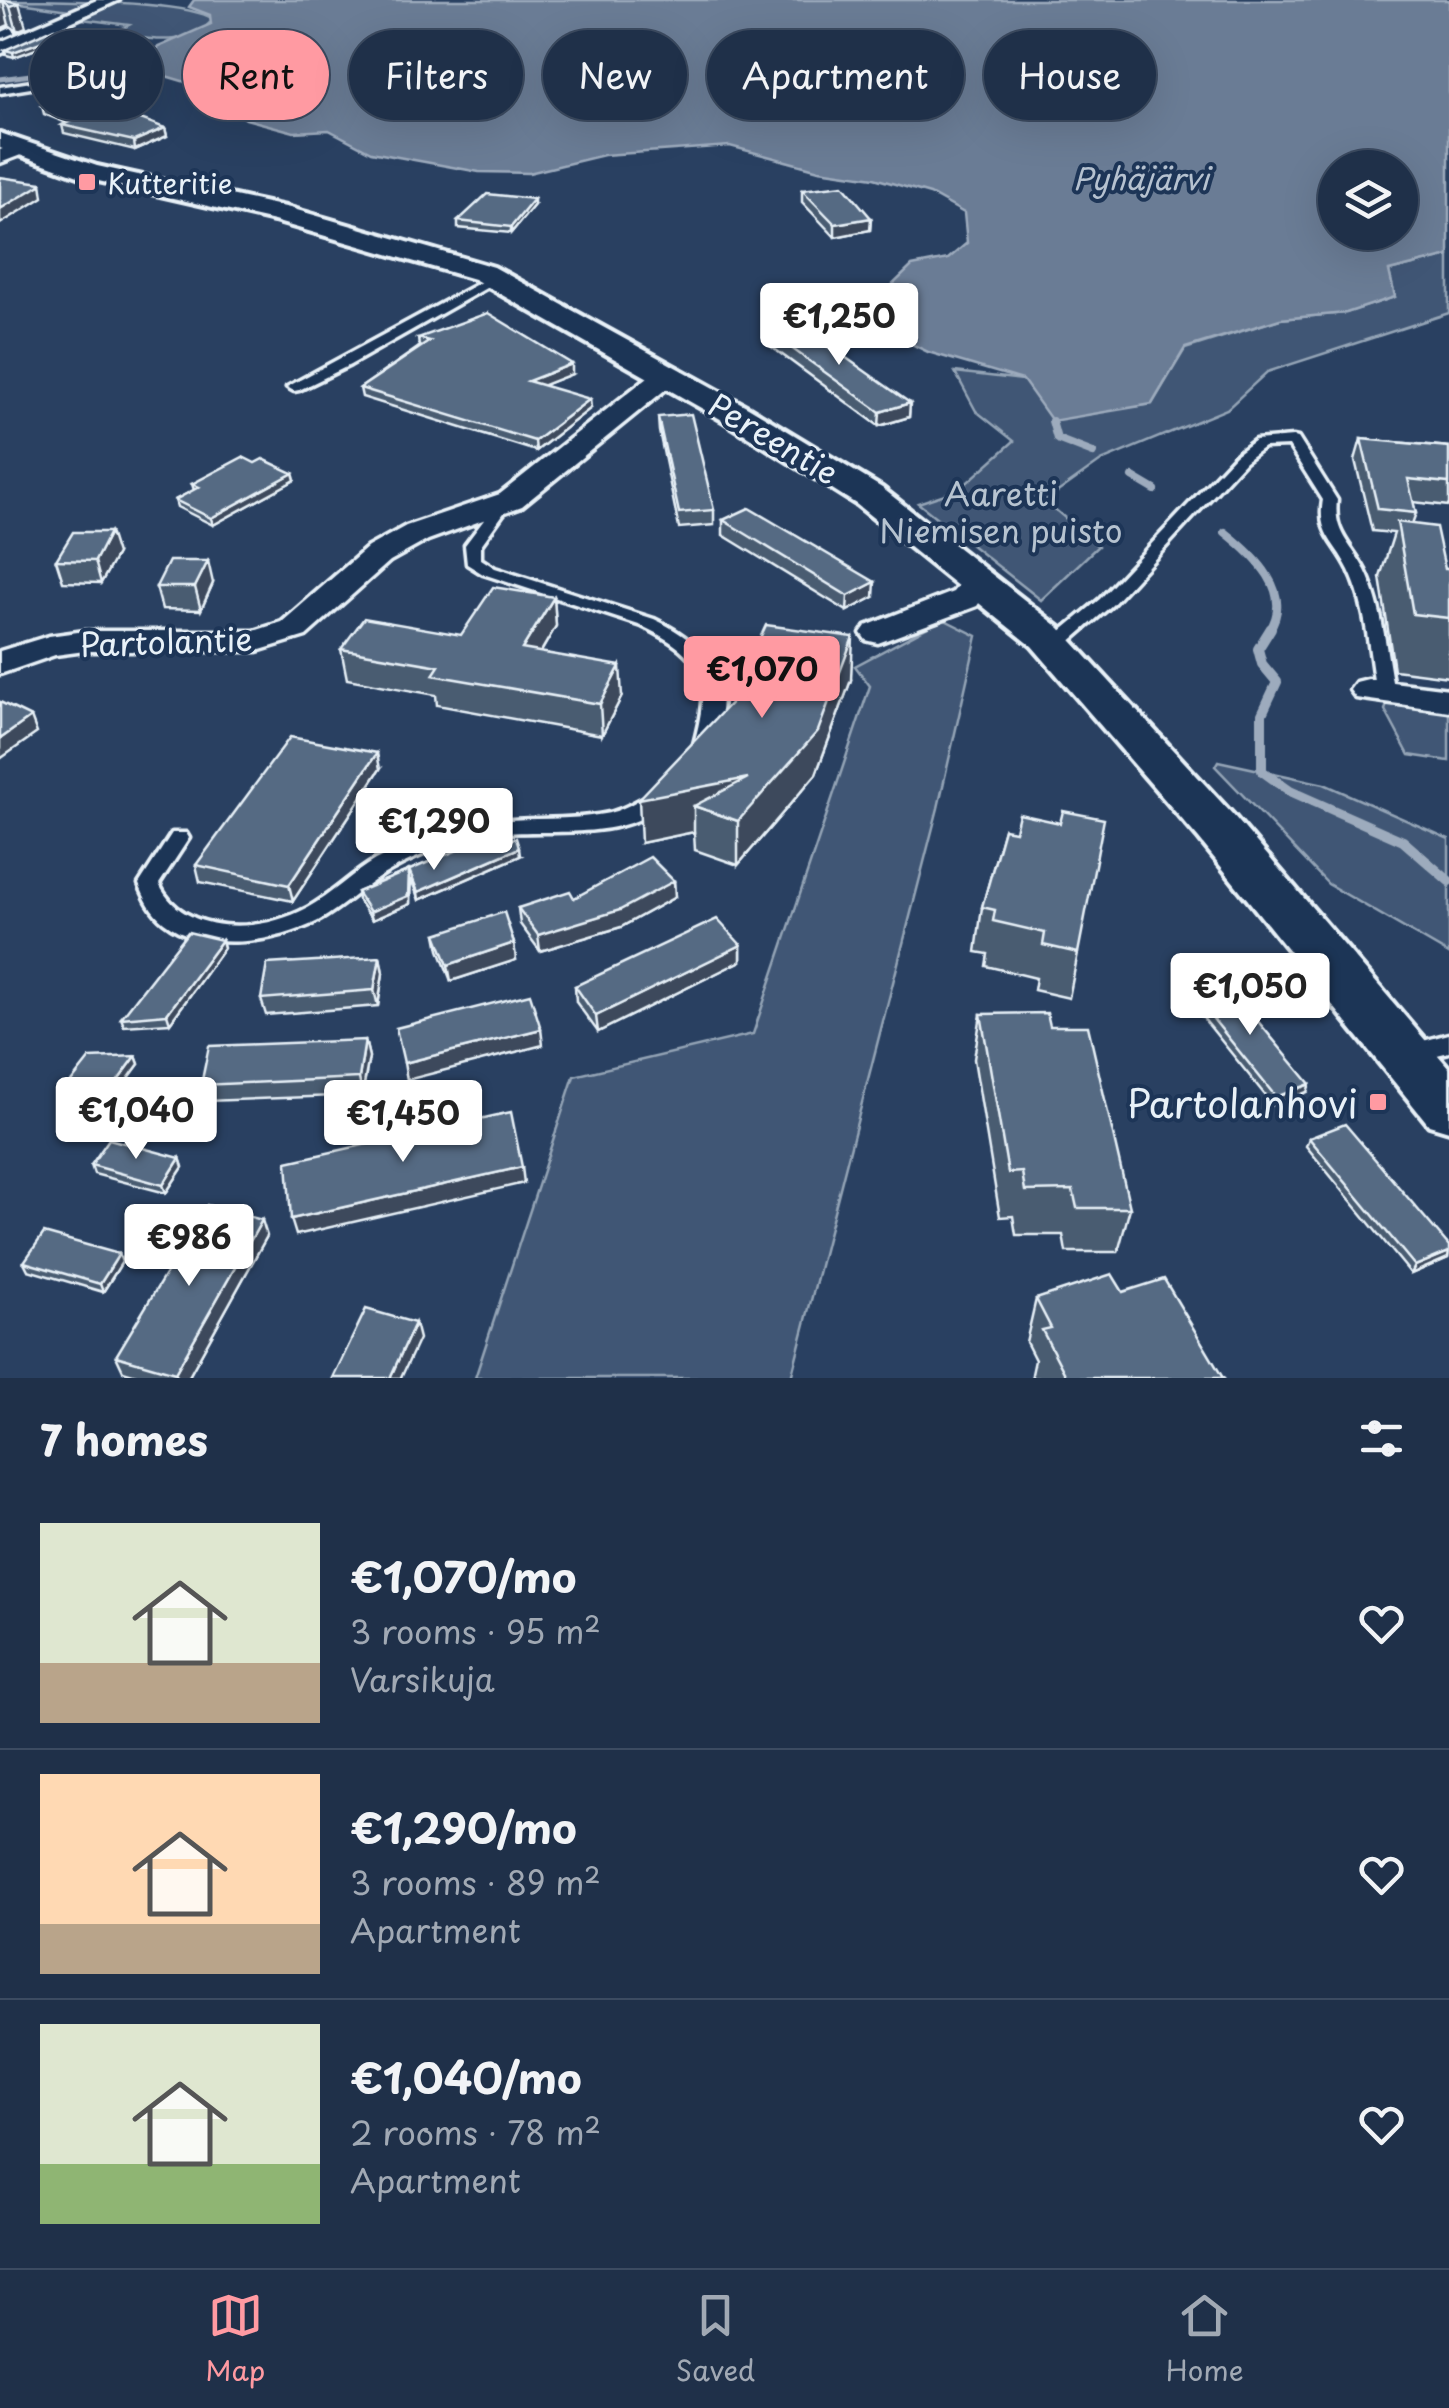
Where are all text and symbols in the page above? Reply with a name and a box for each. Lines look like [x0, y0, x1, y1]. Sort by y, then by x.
chip: Buy [30, 30, 163, 120]
chip: Rent [183, 30, 329, 120]
chip: Filters [349, 30, 523, 120]
chip: New [543, 30, 687, 120]
chip: Apartment [707, 30, 964, 120]
chip: House [984, 30, 1156, 120]
map controls [1318, 150, 1418, 250]
button: layers [1318, 150, 1418, 250]
water label: Pyhäjärvi [1073, 155, 1213, 200]
place label: Kutteritie [107, 161, 233, 204]
marker: Kutteritie [76, 171, 98, 193]
pin: €1,250 [758, 283, 920, 368]
text: €1,250 [782, 291, 896, 339]
street label: Pereentie [700, 380, 848, 496]
park label: Aaretti Niemisen puisto [880, 469, 1122, 554]
street label: Partolantie [79, 614, 253, 668]
pin: €1,070 [681, 636, 843, 721]
text: €1,070 [706, 644, 818, 692]
pin: €1,290 [353, 788, 515, 873]
text: €1,290 [378, 796, 490, 844]
pin: €1,050 [1169, 953, 1331, 1038]
text: €1,050 [1193, 961, 1307, 1009]
place label: Partolanhovi [1127, 1074, 1358, 1131]
pin: €1,040 [55, 1077, 217, 1162]
pin: €1,450 [322, 1080, 484, 1165]
text: €1,040 [78, 1085, 194, 1133]
text: €1,450 [346, 1088, 460, 1136]
marker: Partolanhovi [1367, 1091, 1389, 1113]
pin: €986 [130, 1204, 248, 1289]
text: €986 [146, 1212, 232, 1260]
text: 7 homes [40, 1407, 208, 1470]
icon: filters [1354, 1411, 1409, 1466]
text: €1,070/mo [350, 1544, 576, 1607]
icon: home [120, 1563, 240, 1683]
icon: heart [1354, 1596, 1409, 1651]
text: 3 rooms · 95 m² [350, 1607, 601, 1655]
text: Varsikuja [350, 1655, 495, 1703]
text: €1,290/mo [350, 1795, 577, 1858]
icon: home [120, 1814, 240, 1934]
icon: heart [1354, 1847, 1409, 1902]
text: 3 rooms · 89 m² [350, 1858, 601, 1906]
text: Apartment [350, 1906, 521, 1954]
text: €1,040/mo [350, 2045, 582, 2108]
icon: home [120, 2064, 240, 2184]
icon: heart [1354, 2097, 1409, 2152]
text: 2 rooms · 78 m² [350, 2108, 601, 2156]
text: Apartment [350, 2156, 521, 2204]
tab: Map [205, 2288, 265, 2391]
tab: Saved [676, 2288, 755, 2391]
tab: Home [1166, 2288, 1244, 2391]

